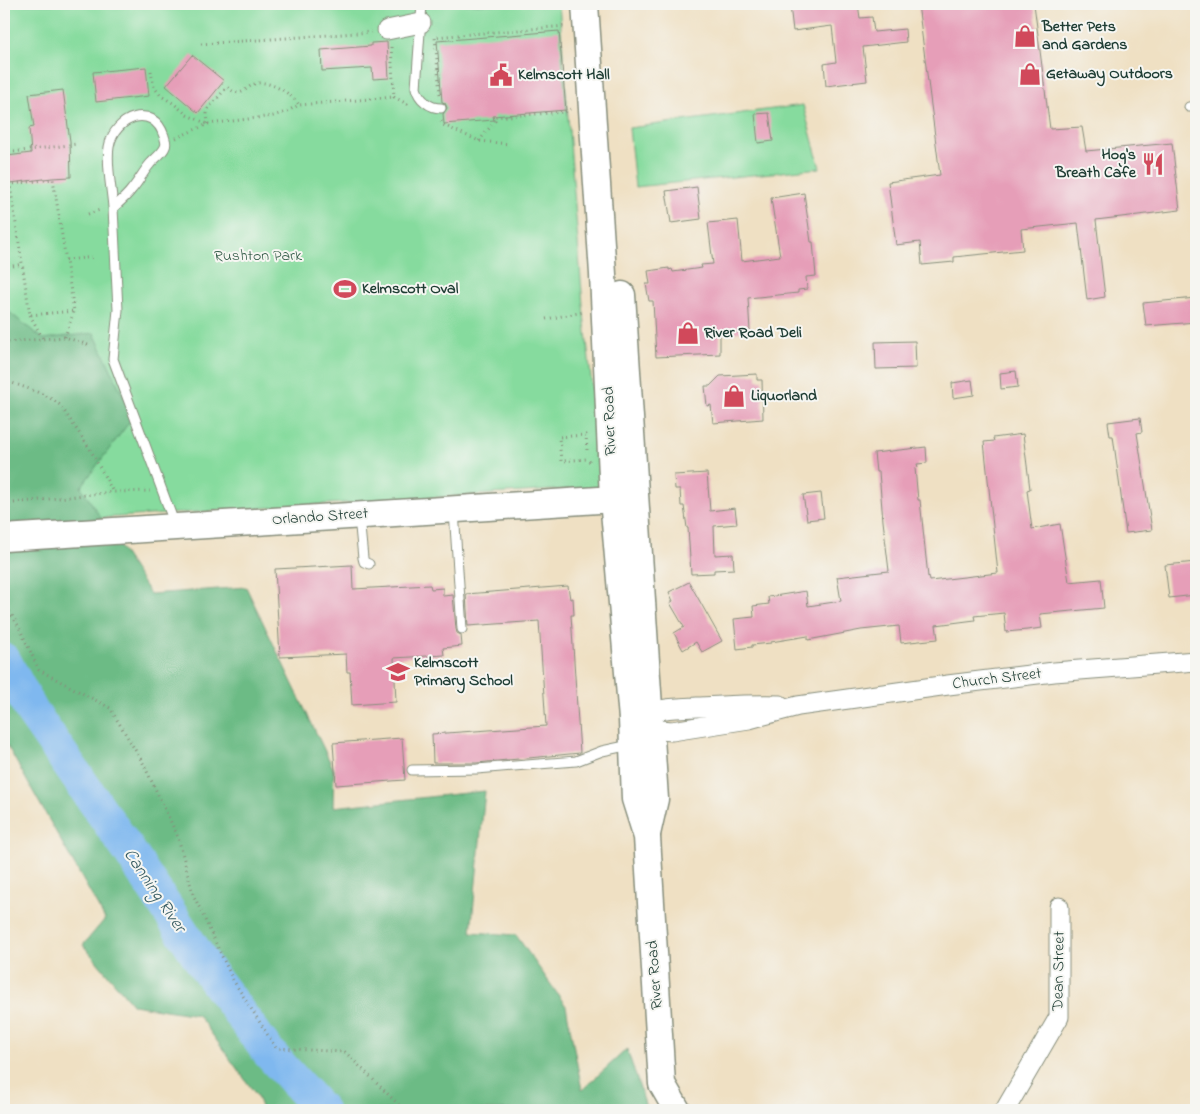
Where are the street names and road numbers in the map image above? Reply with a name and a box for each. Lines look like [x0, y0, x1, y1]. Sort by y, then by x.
street label: River Road [597, 386, 623, 456]
street label: Orlando Street [271, 502, 369, 532]
street label: Church Street [951, 662, 1043, 696]
street label: Dean Street [1046, 930, 1072, 1012]
street label: River Road [641, 940, 669, 1010]

